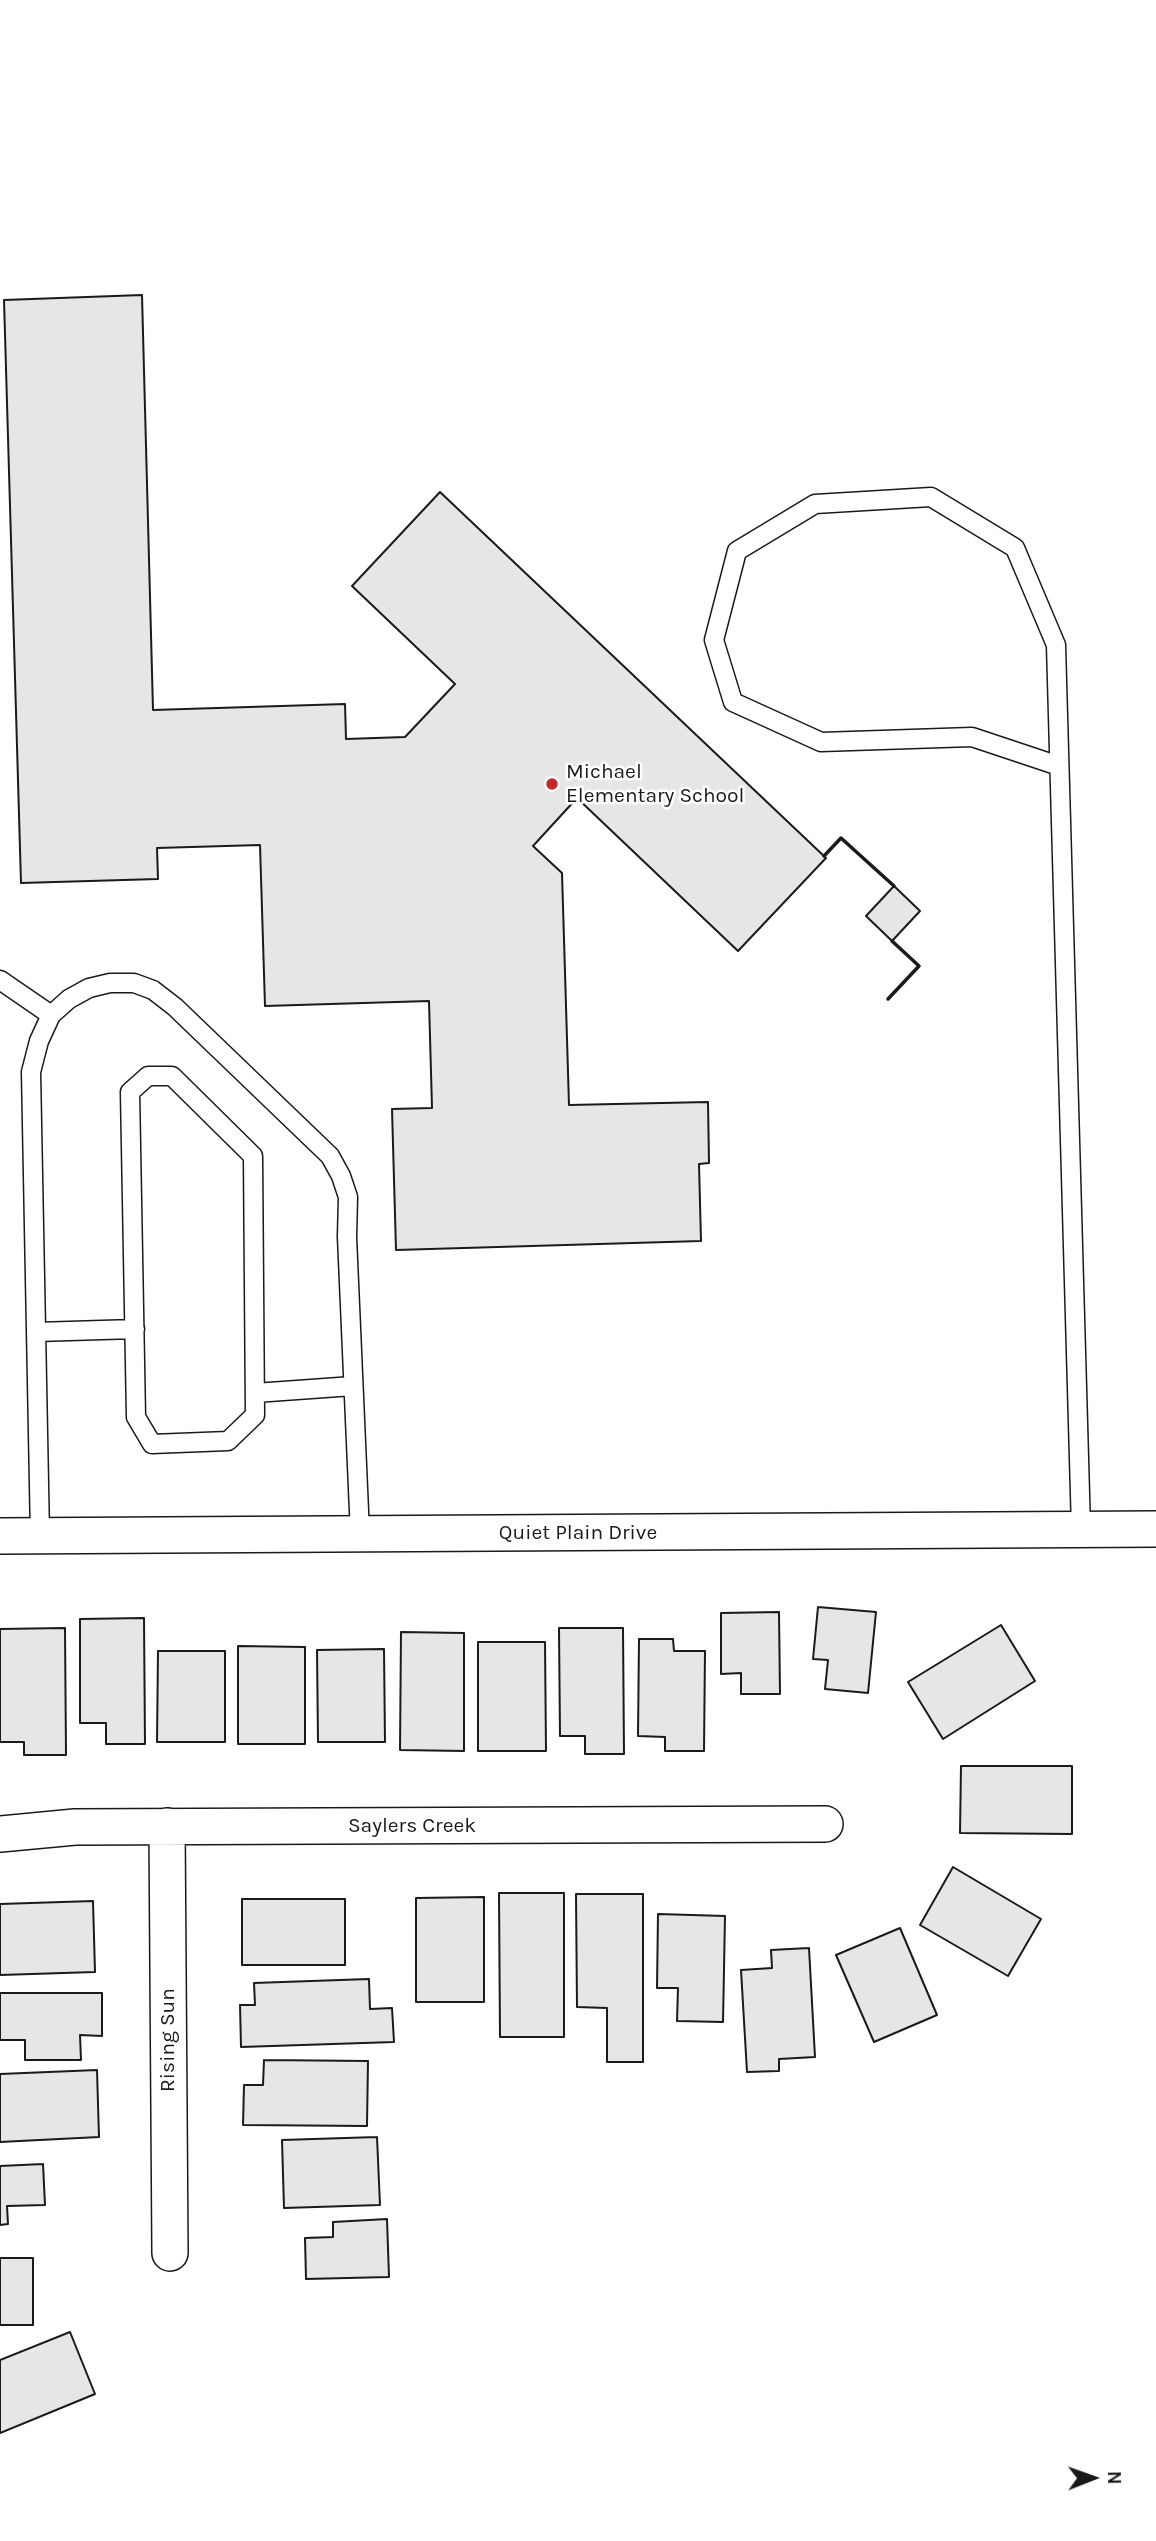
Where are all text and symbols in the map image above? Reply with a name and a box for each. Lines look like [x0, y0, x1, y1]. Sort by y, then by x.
place label: Michael Elementary School [566, 759, 744, 809]
marker: Michael Elementary School [544, 776, 560, 792]
street label: Quiet Plain Drive [499, 1520, 657, 1546]
street label: Saylers Creek [348, 1813, 476, 1839]
street label: Rising Sun [155, 1988, 181, 2092]
north arrow [1058, 2443, 1128, 2513]
text: N [1103, 2471, 1125, 2485]

